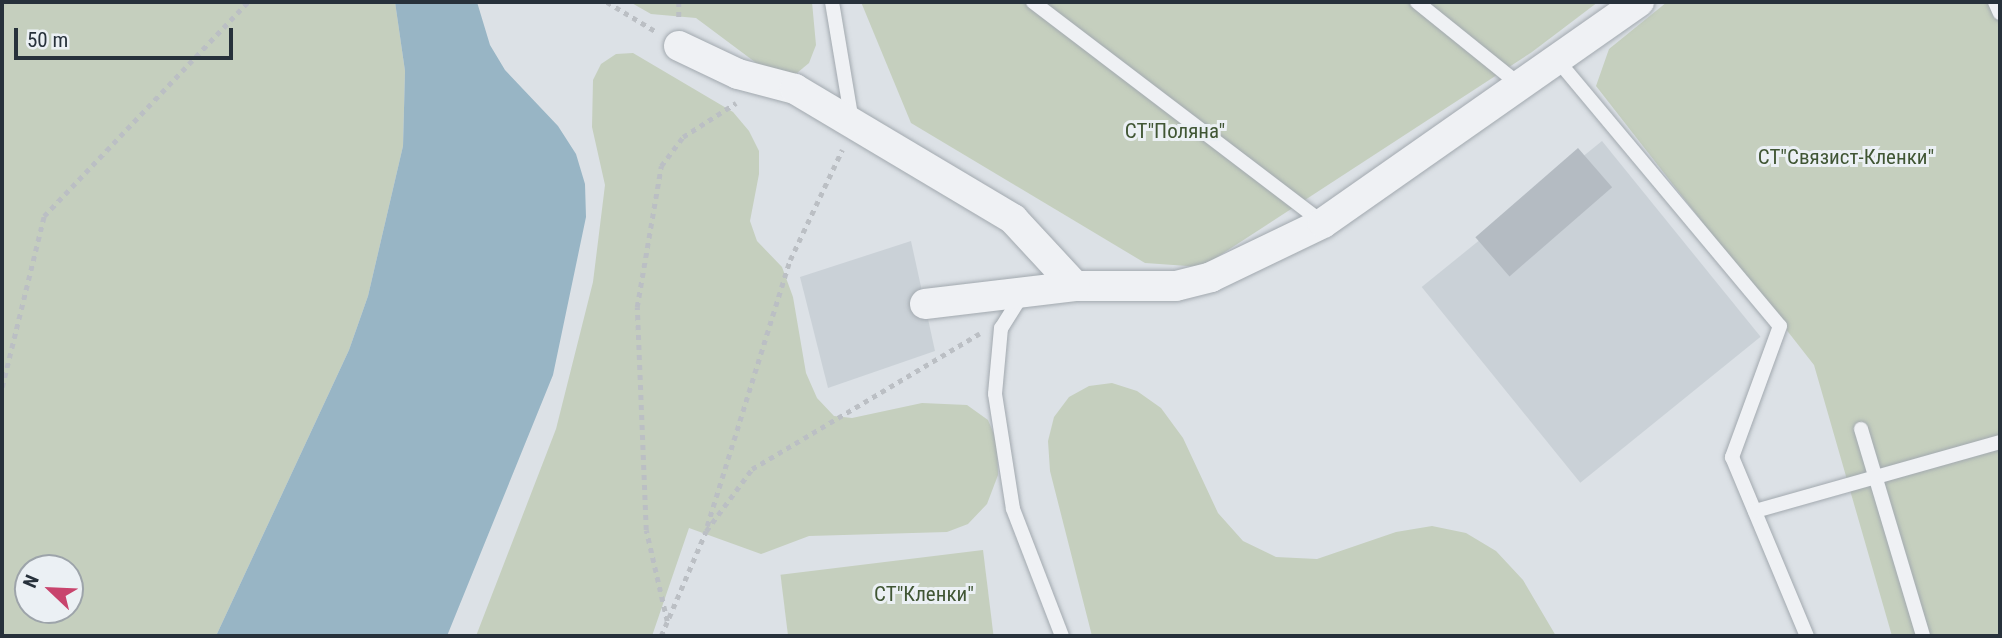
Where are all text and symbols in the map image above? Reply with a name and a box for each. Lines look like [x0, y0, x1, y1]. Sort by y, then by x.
scale bar [18, 14, 236, 58]
text: 50 m [27, 28, 68, 52]
park label: СТ"Поляна" [1125, 118, 1225, 144]
park label: СТ"Связист-Кленки" [1758, 144, 1934, 170]
north arrow [14, 554, 84, 624]
text: N [18, 572, 44, 591]
park label: СТ"Кленки" [874, 581, 974, 607]

